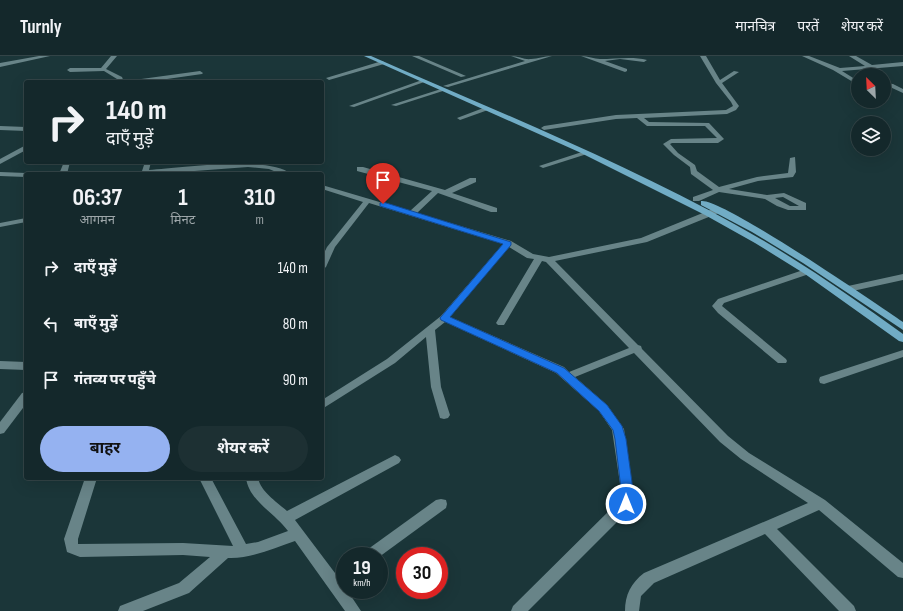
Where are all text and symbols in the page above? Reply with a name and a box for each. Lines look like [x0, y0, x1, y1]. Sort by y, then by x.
text: Turnly [20, 16, 62, 39]
text: मानचित्र [735, 18, 775, 35]
text: परतें [797, 18, 819, 35]
text: शेयर करें [841, 18, 883, 35]
north arrow [851, 68, 891, 108]
map controls [851, 68, 891, 156]
text: 140 m [106, 94, 167, 127]
icon: right [40, 96, 92, 148]
button: layers [851, 116, 891, 156]
text: दाएँ मुड़ें [106, 128, 153, 149]
pin [366, 163, 400, 204]
icon: arrive [372, 169, 394, 191]
text: 06:37 [73, 183, 122, 212]
text: 1 [178, 183, 188, 212]
text: 310 [244, 183, 275, 212]
text: आगमन [79, 212, 115, 228]
text: मिनट [170, 212, 195, 228]
text: m [255, 212, 264, 228]
icon: right [40, 257, 62, 279]
text: दाएँ मुड़ें [74, 258, 117, 277]
text: 140 m [278, 259, 308, 278]
icon: left [40, 313, 62, 335]
text: बाएँ मुड़ें [74, 314, 117, 333]
text: 80 m [283, 315, 308, 334]
icon: arrive [40, 369, 62, 391]
text: गंतव्य पर पहुँचे [74, 370, 156, 389]
text: 90 m [283, 371, 308, 390]
button: बाहर [40, 426, 170, 472]
button: शेयर करें [178, 426, 308, 472]
position arrow [605, 483, 647, 525]
speed limit sign: 30 [396, 547, 448, 599]
text: 19 [353, 556, 371, 580]
text: km/h [353, 577, 371, 589]

